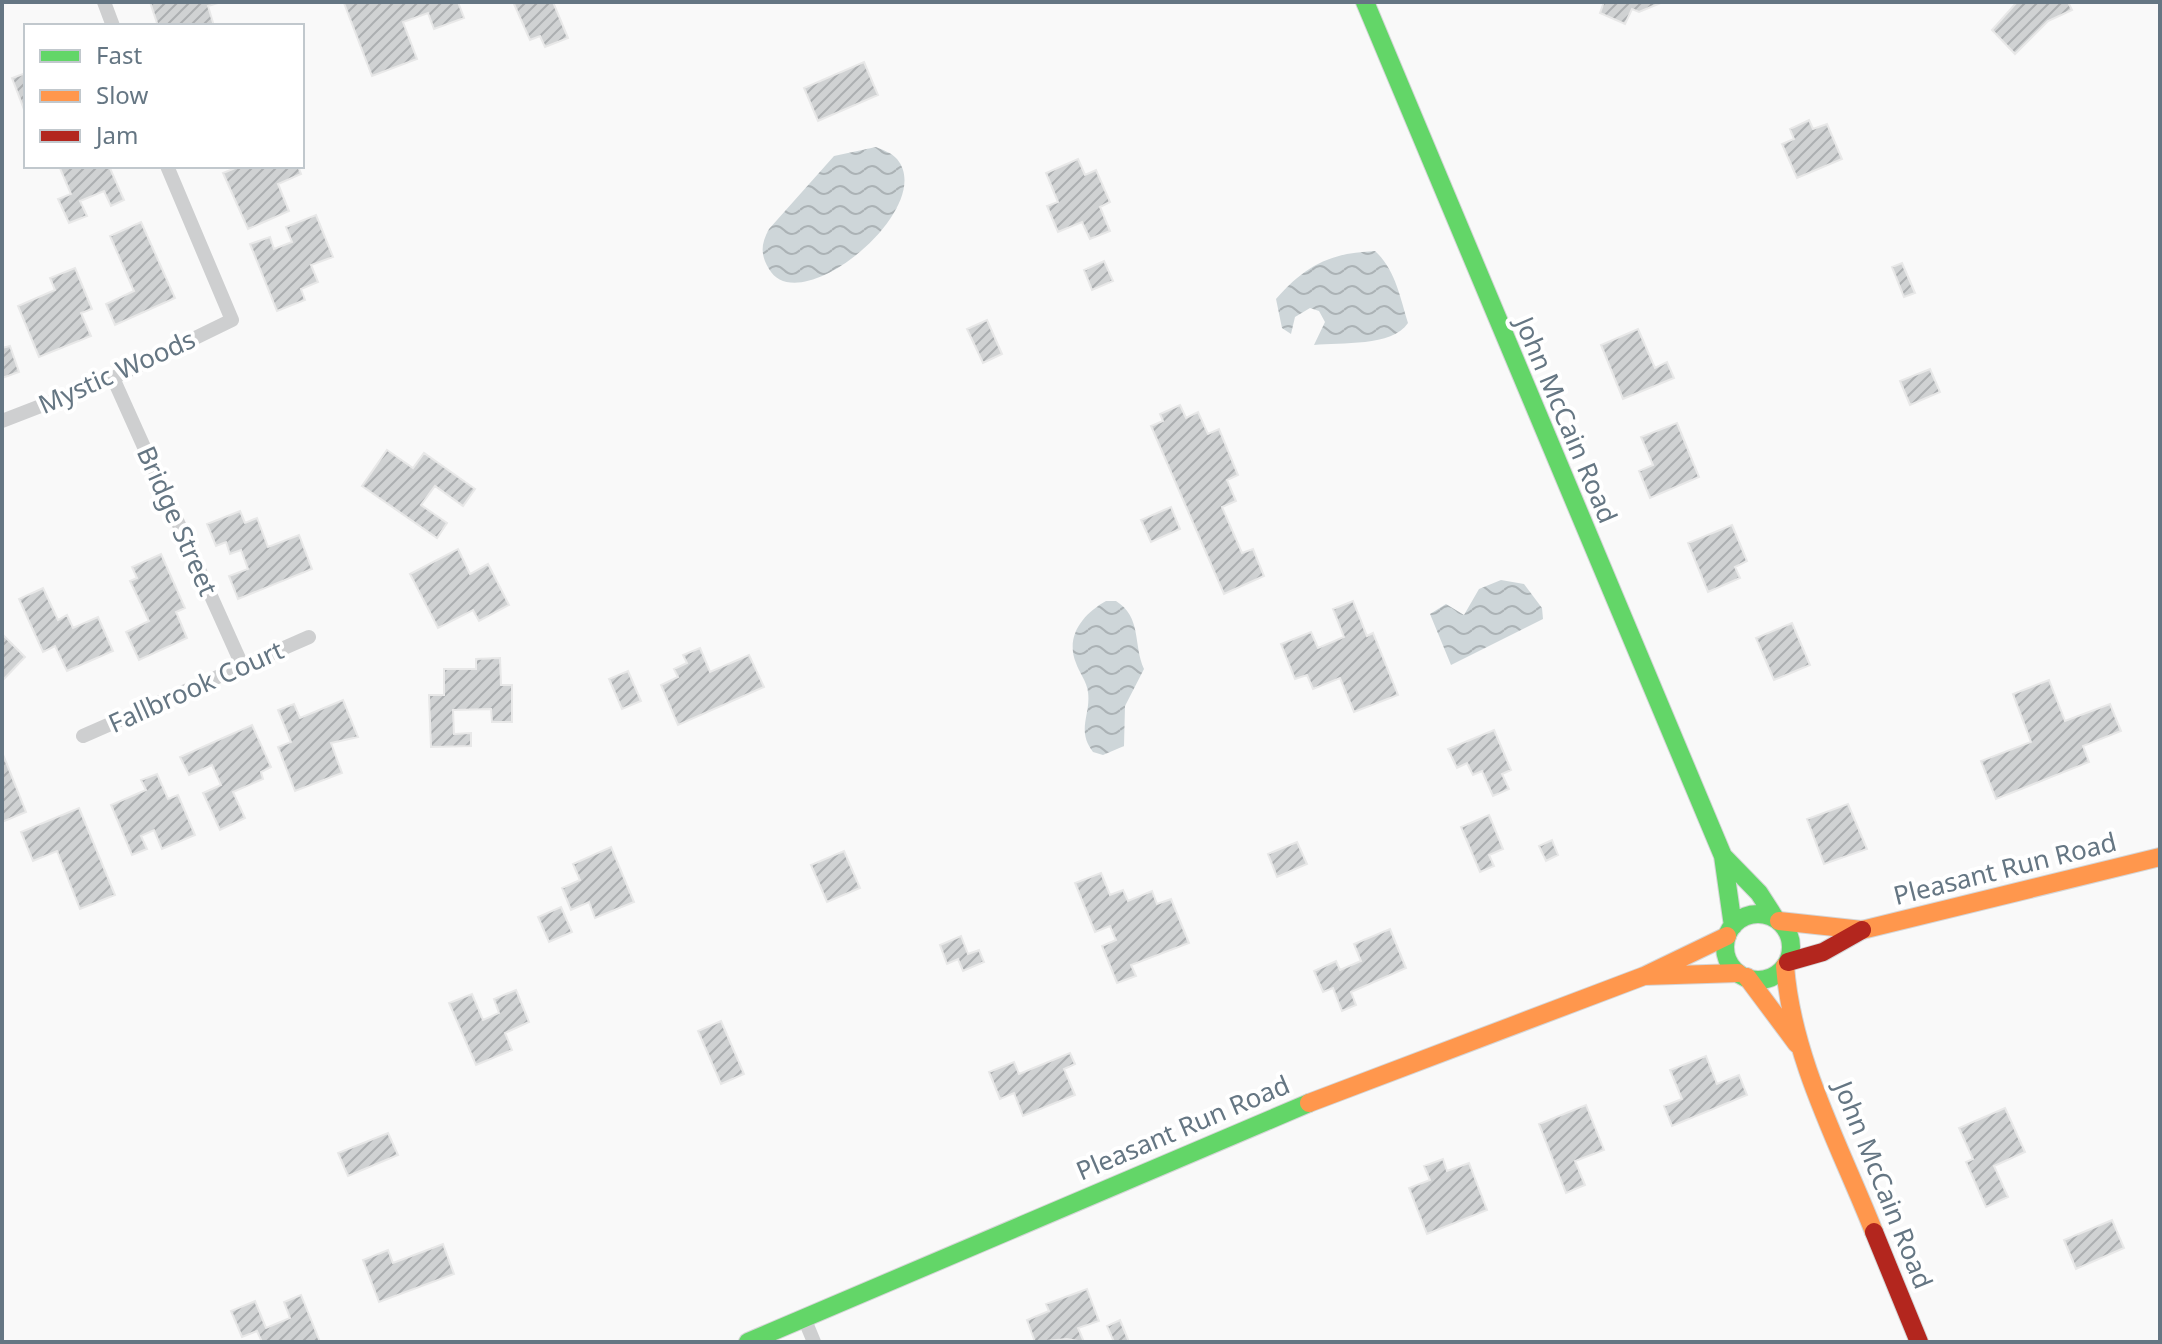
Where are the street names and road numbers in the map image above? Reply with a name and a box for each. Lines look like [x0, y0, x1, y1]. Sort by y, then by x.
street label: John McCain Road [1506, 308, 1627, 528]
street label: Mystic Woods [32, 320, 201, 422]
street label: Bridge Street [129, 440, 227, 601]
street label: Fallbrook Court [102, 631, 289, 741]
street label: Pleasant Run Road [1890, 823, 2120, 913]
street label: Pleasant Run Road [1070, 1066, 1295, 1188]
street label: John McCain Road [1825, 1073, 1942, 1294]

